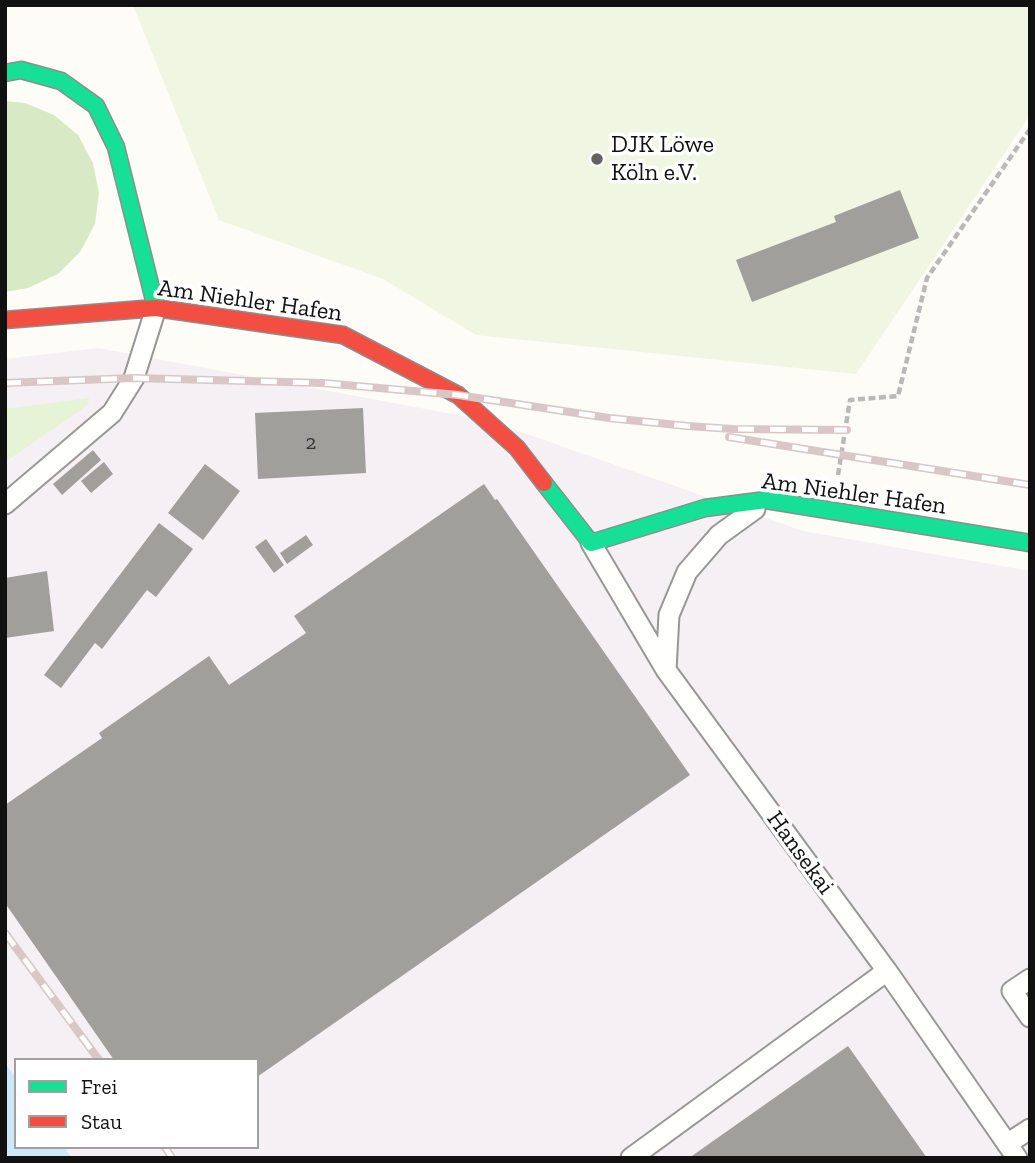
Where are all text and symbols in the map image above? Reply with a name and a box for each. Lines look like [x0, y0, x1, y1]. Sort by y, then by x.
place label: DJK Löwe Köln e.V. [611, 131, 714, 187]
marker: DJK Löwe Köln e.V. [589, 151, 605, 167]
street label: Am Niehler Hafen [156, 274, 344, 328]
house number: 2 [306, 430, 316, 456]
street label: Am Niehler Hafen [760, 467, 948, 521]
street label: Hansekai [760, 806, 840, 900]
legend [14, 1058, 259, 1149]
text: Frei [81, 1074, 117, 1099]
text: Stau [81, 1109, 122, 1134]

